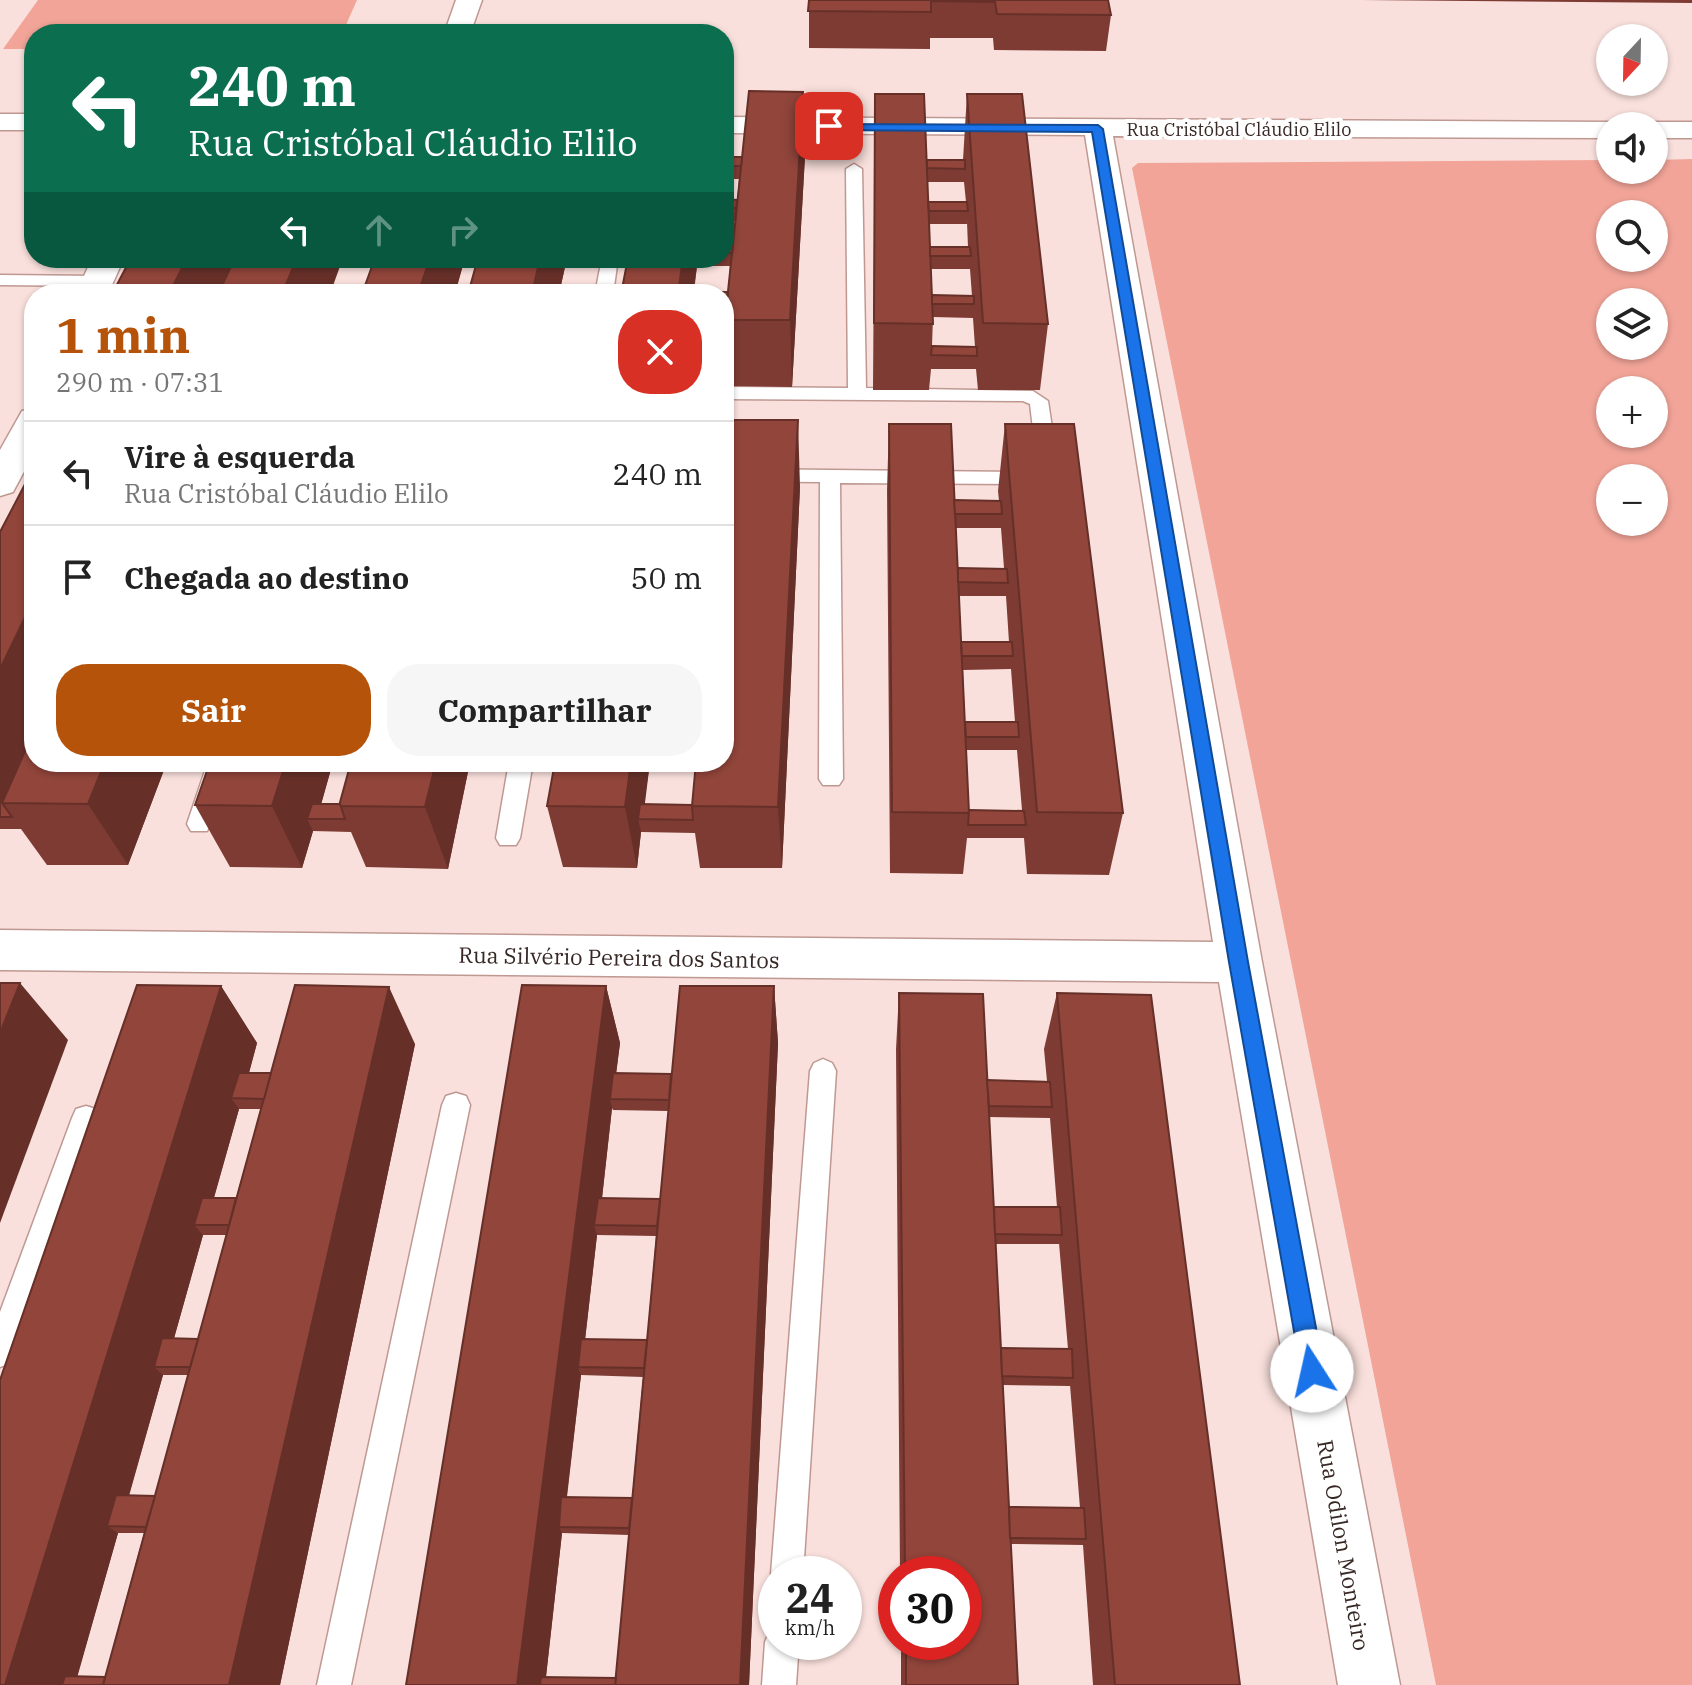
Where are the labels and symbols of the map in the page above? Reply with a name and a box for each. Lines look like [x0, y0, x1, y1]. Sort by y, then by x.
north arrow [1596, 24, 1668, 96]
pin [795, 92, 863, 160]
street label: Rua Cristóbal Cláudio Elilo [1127, 118, 1351, 141]
street label: Rua Silvério Pereira dos Santos [458, 940, 780, 974]
position arrow [1270, 1329, 1354, 1413]
street label: Rua Odilon Monteiro [1311, 1437, 1377, 1653]
speed limit sign: 30 [878, 1556, 982, 1660]

